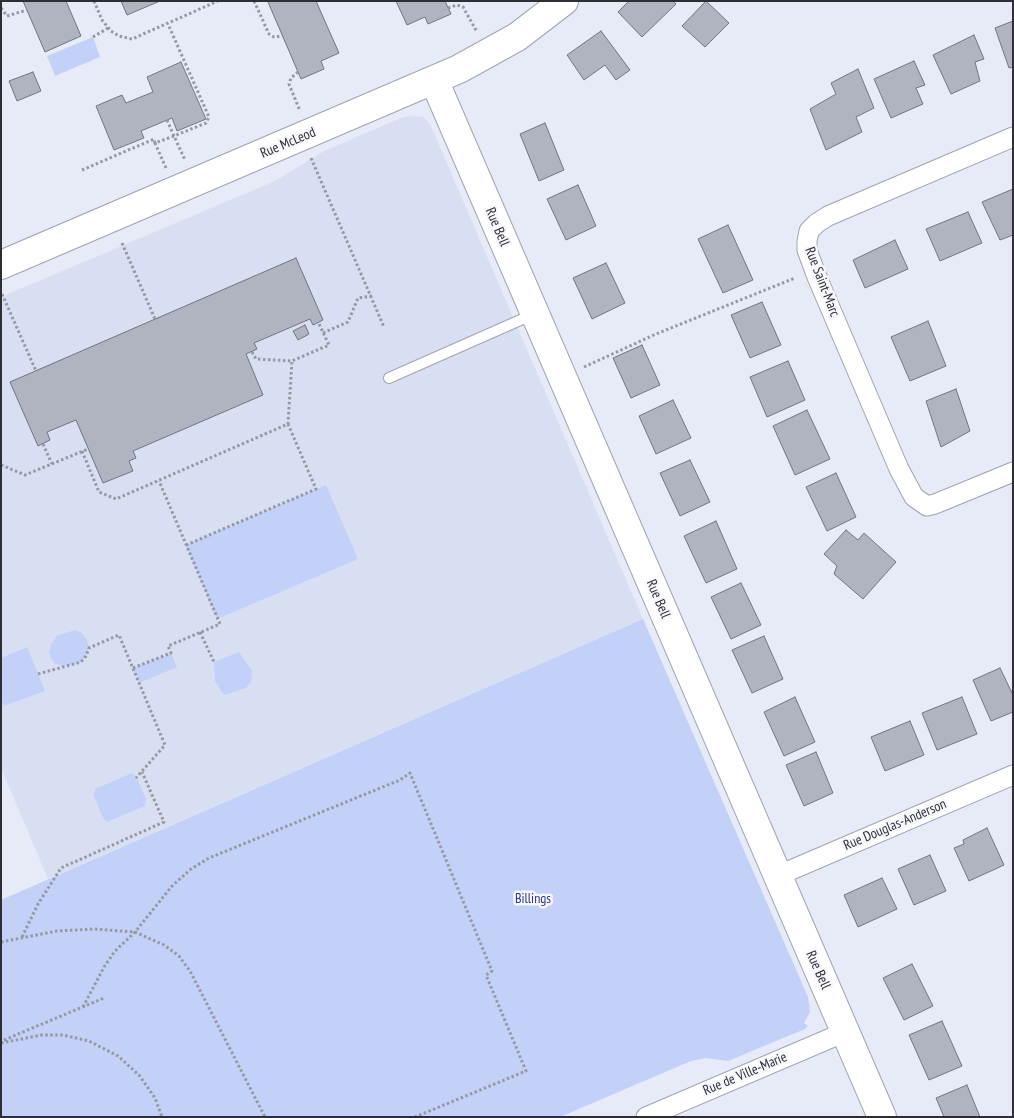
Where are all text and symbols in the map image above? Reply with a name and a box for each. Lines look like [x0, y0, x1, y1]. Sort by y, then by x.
street label: Rue McLeod [258, 124, 318, 162]
street label: Rue Bell [481, 205, 513, 249]
street label: Rue Saint-Marc [801, 245, 843, 319]
street label: Rue Bell [642, 577, 674, 621]
street label: Rue Douglas-Anderson [841, 796, 949, 854]
park label: Billings [515, 891, 551, 907]
street label: Rue Bell [802, 948, 834, 992]
street label: Rue de Ville-Marie [701, 1049, 789, 1099]

